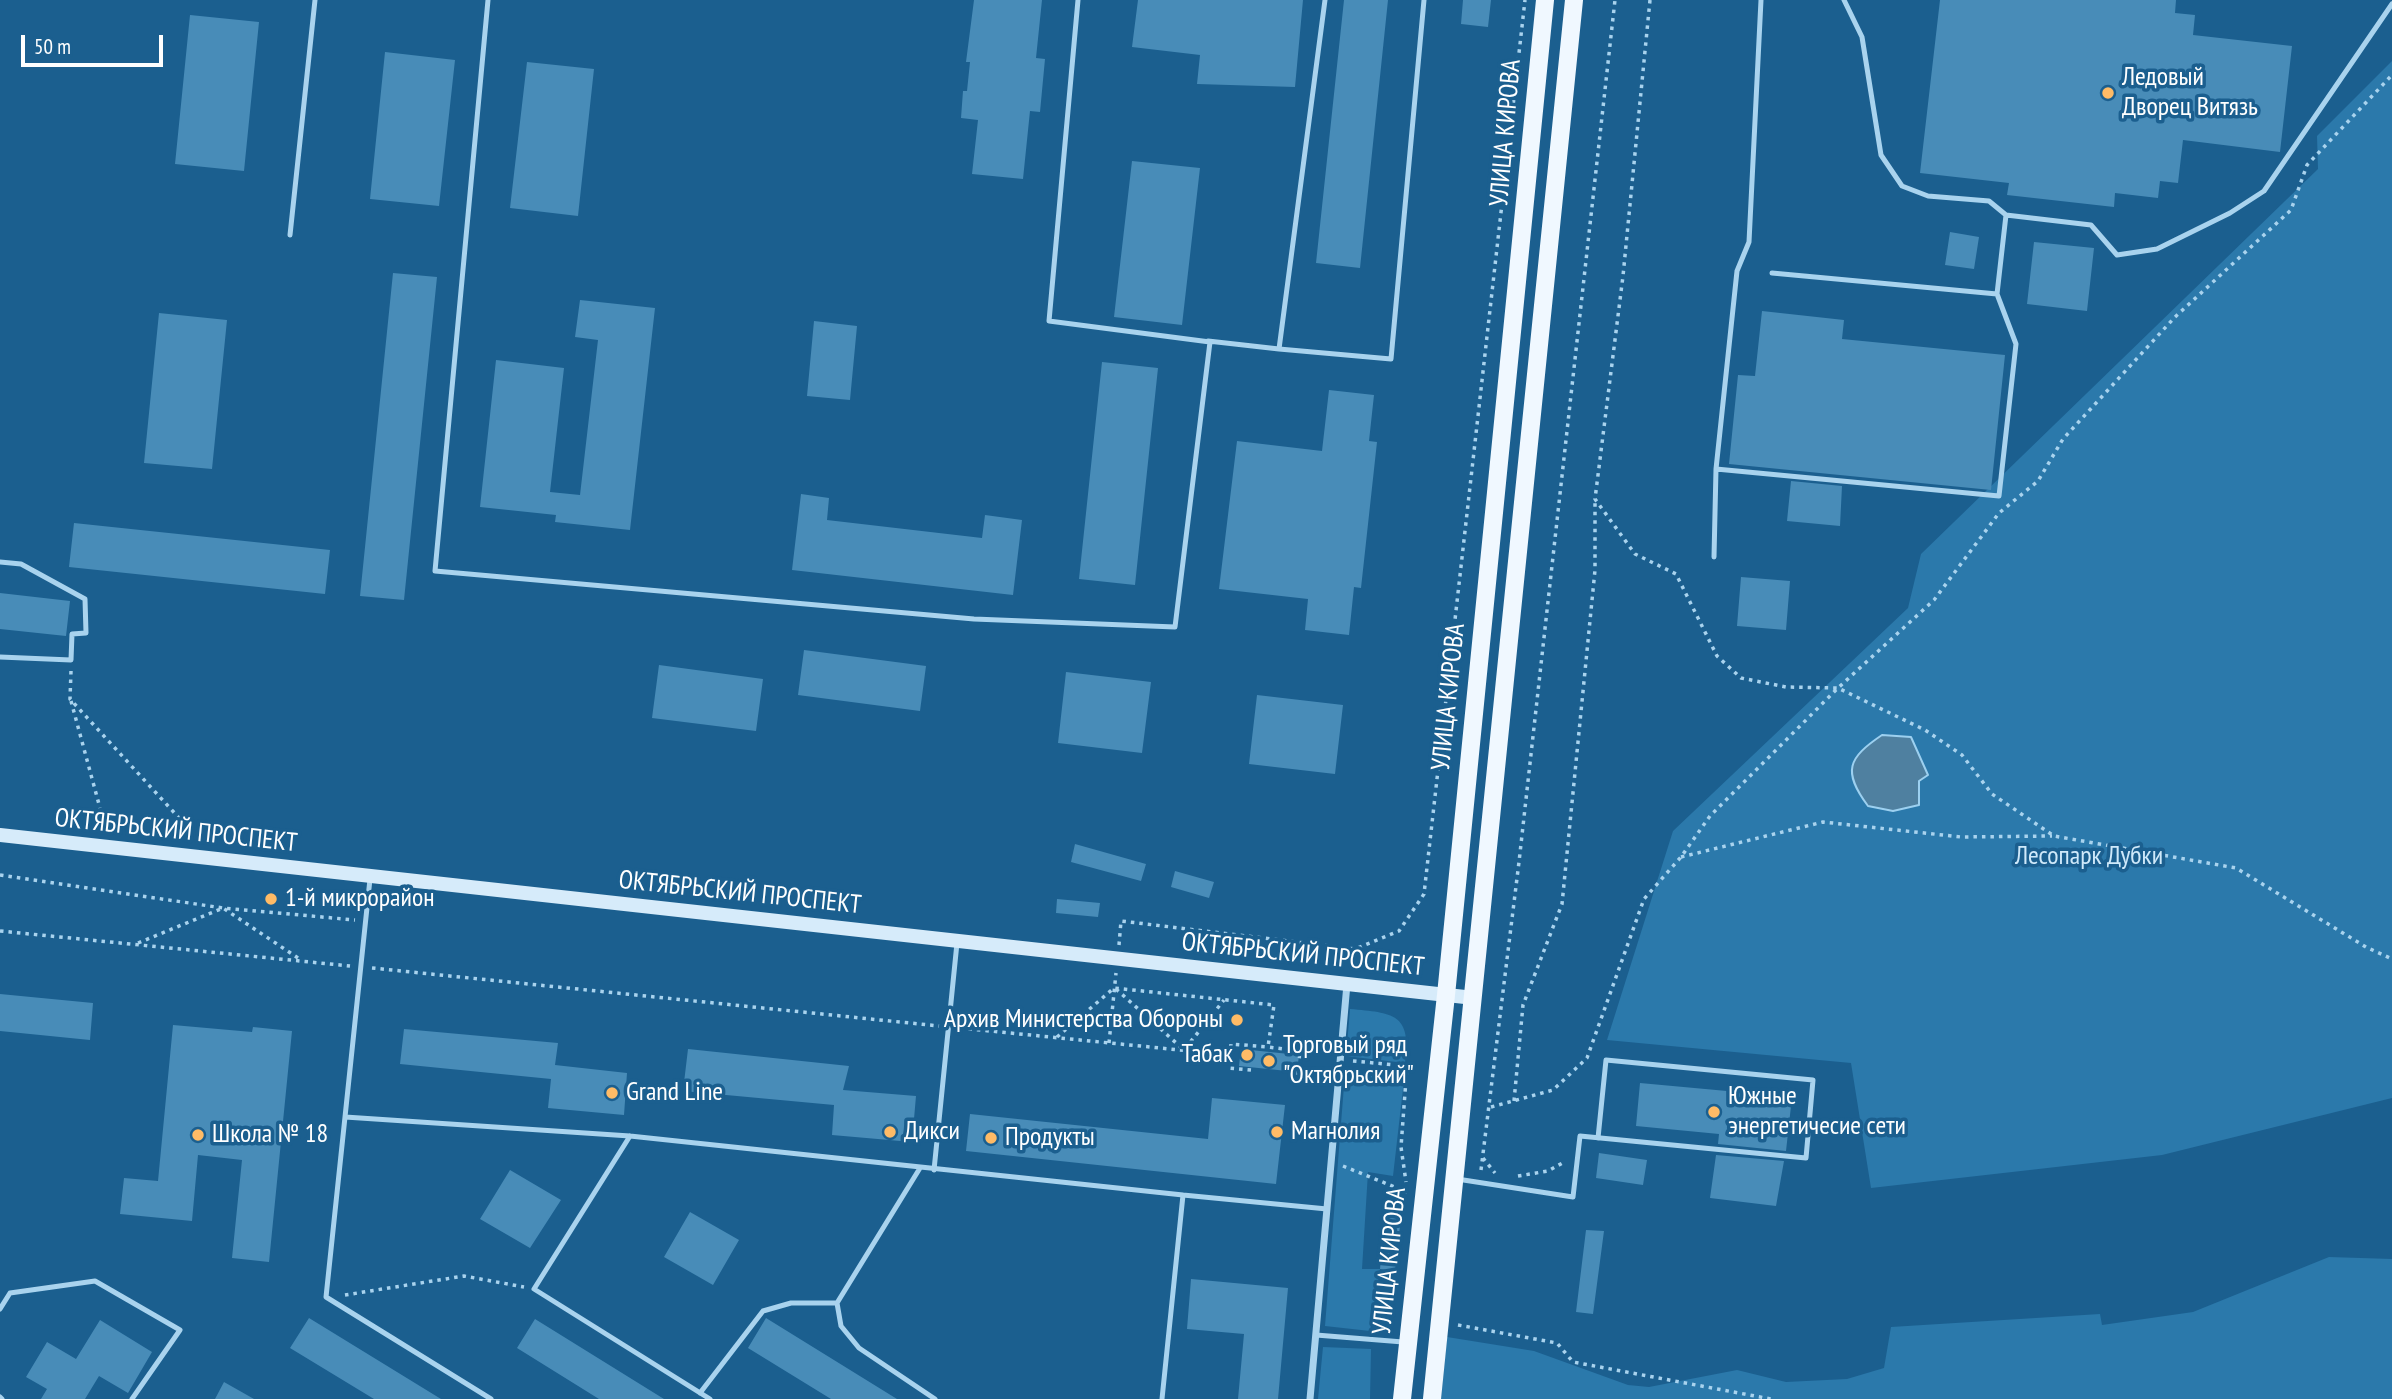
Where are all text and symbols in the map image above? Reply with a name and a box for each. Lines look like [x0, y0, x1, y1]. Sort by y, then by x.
scale bar [24, 21, 166, 65]
text: 50 m [34, 33, 71, 60]
street label: УЛИЦА КИРОВА [1484, 58, 1528, 208]
place label: Ледовый Дворец Витязь [2122, 62, 2258, 124]
marker: Ледовый Дворец Витязь [2100, 85, 2116, 101]
street label: УЛИЦА КИРОВА [1426, 622, 1472, 772]
street label: ОКТЯБРЬСКИЙ ПРОСПЕКТ [53, 803, 299, 859]
park label: Лесопарк Дубки [2015, 841, 2163, 873]
street label: ОКТЯБРЬСКИЙ ПРОСПЕКТ [617, 865, 863, 921]
place label: 1-й микрорайон [285, 883, 434, 915]
marker: 1-й микрорайон [263, 891, 279, 907]
street label: ОКТЯБРЬСКИЙ ПРОСПЕКТ [1180, 927, 1426, 983]
place label: Архив Министерства Обороны [944, 1004, 1223, 1036]
marker: Архив Министерства Обороны [1229, 1012, 1245, 1028]
place label: Торговый ряд "Октябрьский" [1283, 1030, 1414, 1092]
place label: Табак [1182, 1039, 1233, 1071]
marker: Табак [1239, 1047, 1255, 1063]
marker: Торговый ряд "Октябрьский" [1261, 1053, 1277, 1069]
place label: Grand Line [626, 1077, 723, 1109]
place label: Южные энергетичесие сети [1728, 1081, 1906, 1142]
marker: Grand Line [604, 1085, 620, 1101]
marker: Южные энергетичесие сети [1706, 1104, 1722, 1120]
place label: Дикси [904, 1116, 960, 1148]
place label: Магнолия [1291, 1116, 1380, 1148]
place label: Школа № 18 [212, 1119, 328, 1151]
place label: Продукты [1005, 1122, 1095, 1154]
marker: Дикси [882, 1124, 898, 1140]
marker: Магнолия [1269, 1124, 1285, 1140]
marker: Школа № 18 [190, 1127, 206, 1143]
marker: Продукты [983, 1130, 999, 1146]
street label: УЛИЦА КИРОВА [1367, 1186, 1413, 1336]

